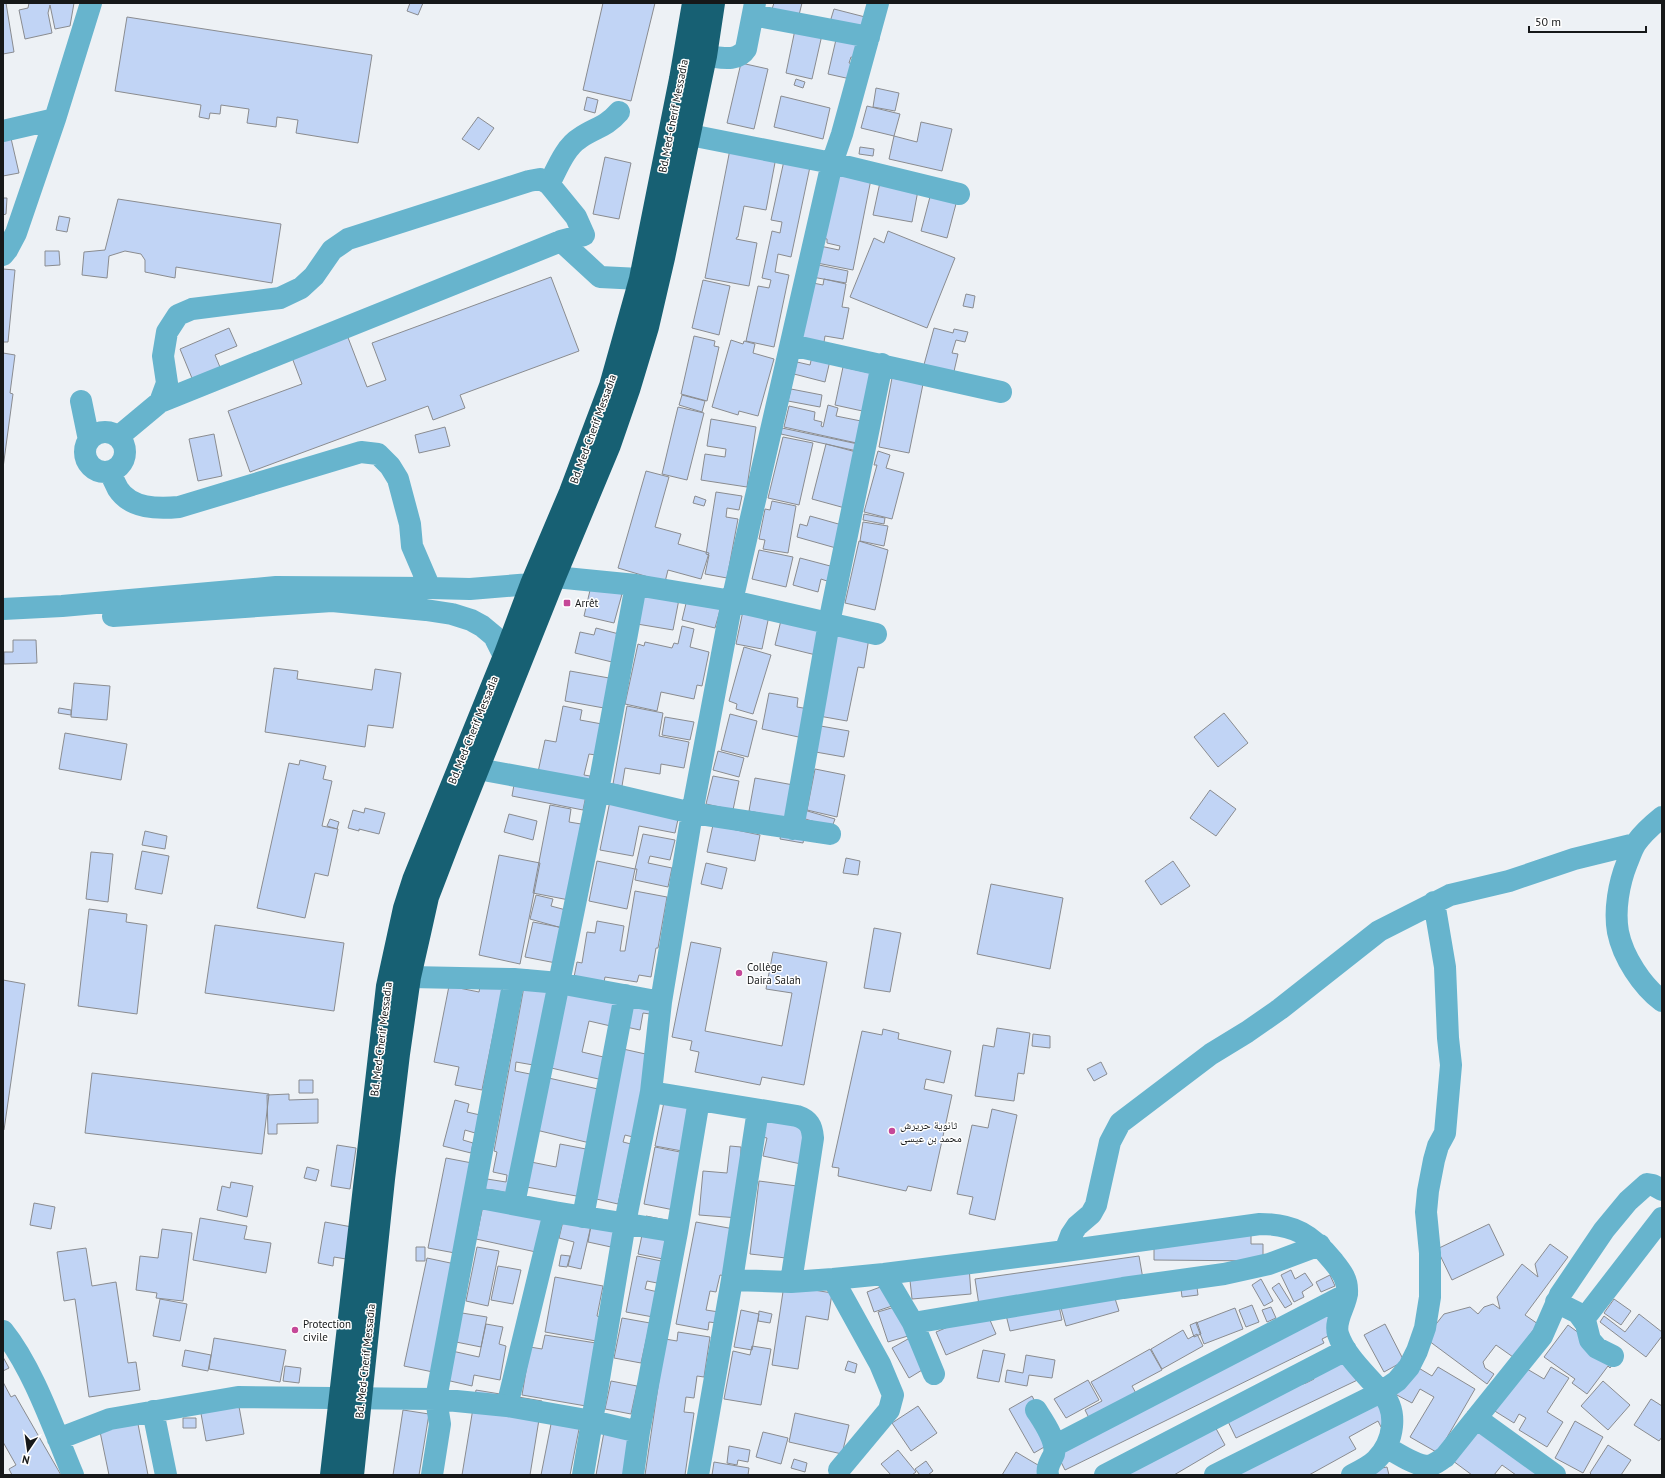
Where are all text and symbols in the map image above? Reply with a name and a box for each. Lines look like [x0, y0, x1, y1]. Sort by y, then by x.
scale bar [1529, 8, 1646, 34]
text: 50 m [1535, 14, 1561, 29]
street label: Bd. Med-Cherif Messadia [655, 58, 691, 174]
street label: Bd. Med-Cherif Messadia [567, 372, 619, 486]
place label: Arrêt [575, 596, 599, 610]
marker: Arrêt [562, 598, 572, 608]
street label: Bd. Med-Cherif Messadia [445, 674, 501, 786]
place label: Collège Daira Salah [747, 960, 801, 987]
marker: Collège Daira Salah [734, 968, 744, 978]
street label: Bd. Med-Cherif Messadia [367, 981, 395, 1097]
place label: ثانوية حريرش محمد بن عيسى [900, 1118, 962, 1145]
marker: ثانوية حريرش محمد بن عيسى [887, 1126, 897, 1136]
street label: Bd. Med-Cherif Messadia [352, 1303, 378, 1419]
place label: Protection civile [303, 1317, 351, 1344]
marker: Protection civile [290, 1325, 300, 1335]
north arrow [8, 1430, 48, 1470]
text: N [21, 1452, 31, 1467]

